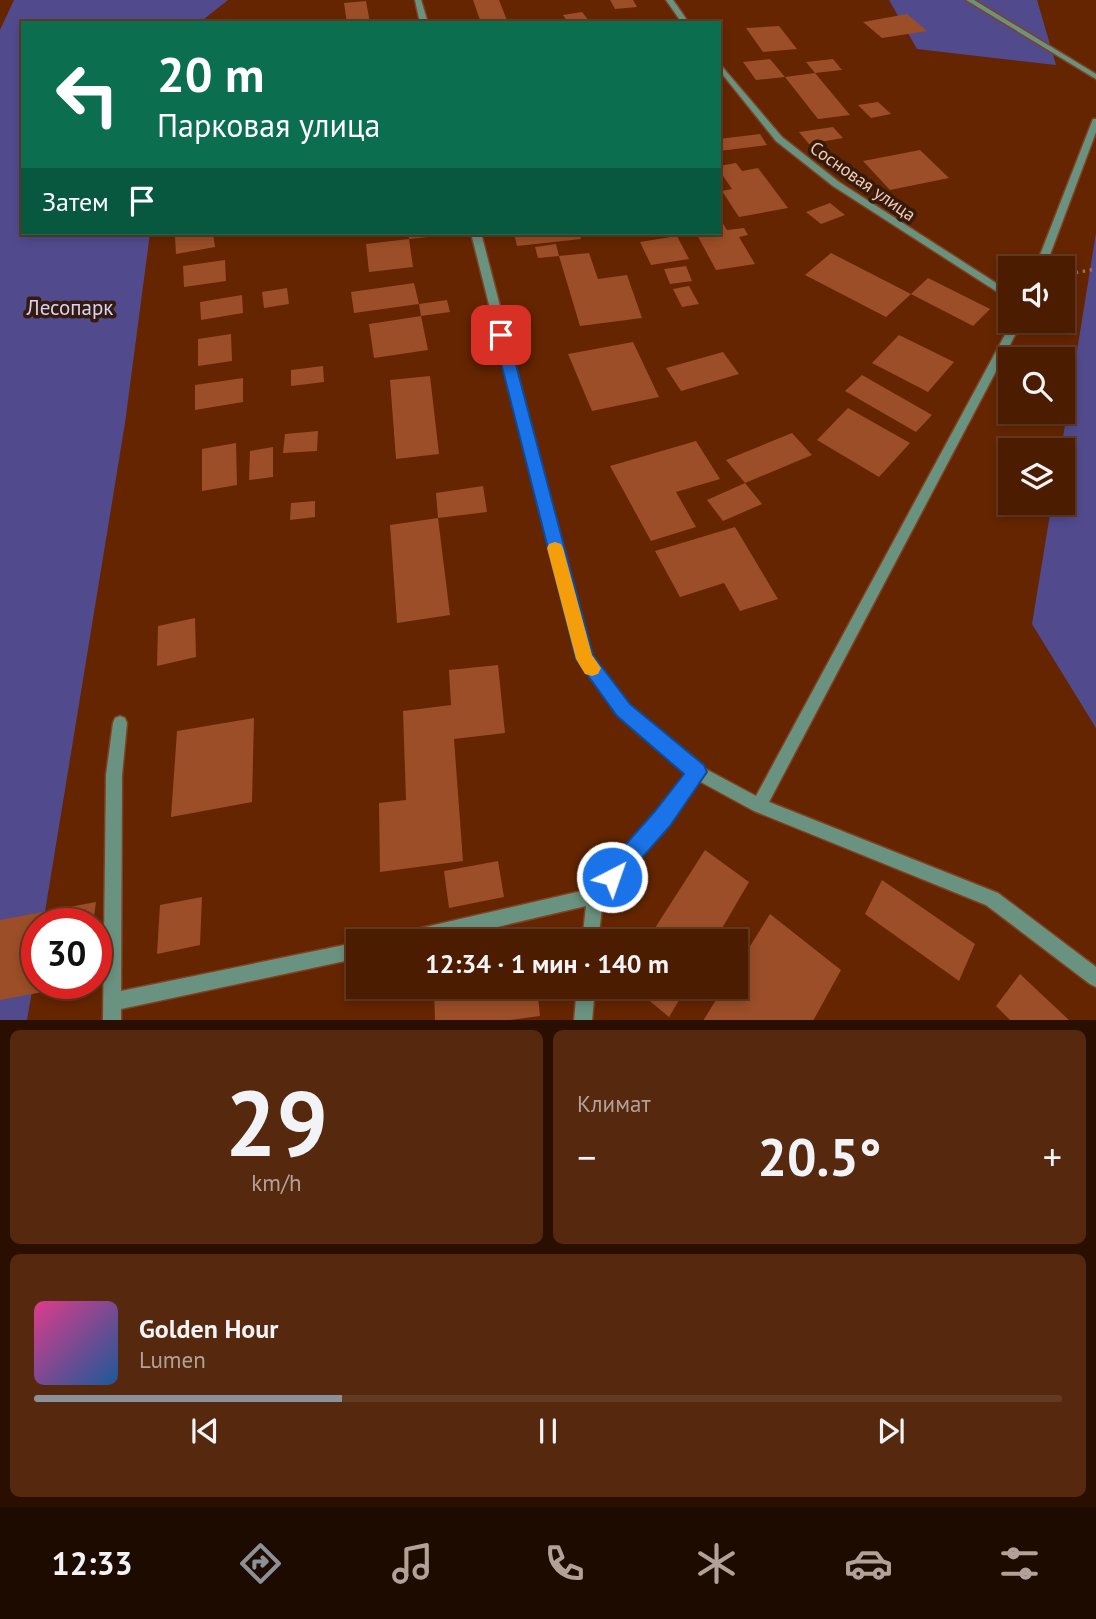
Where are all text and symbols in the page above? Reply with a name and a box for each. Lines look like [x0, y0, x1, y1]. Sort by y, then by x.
text: 20 m [157, 42, 264, 106]
icon: left [42, 49, 133, 140]
text: Парковая улица [157, 104, 380, 146]
street label: Сосновая улица [806, 136, 920, 226]
icon: arrive [123, 182, 161, 220]
text: Затем [42, 185, 109, 218]
map controls [998, 256, 1075, 515]
button: sound [998, 256, 1075, 333]
park label: Лесопарк [26, 294, 113, 321]
pin [471, 305, 531, 365]
icon: arrive [482, 316, 520, 354]
button: search [998, 347, 1075, 424]
button: layers [998, 438, 1075, 515]
position arrow [575, 840, 649, 914]
speed limit sign: 30 [21, 908, 112, 999]
text: 12:34 · 1 мин · 140 m [425, 947, 669, 980]
text: 29 [225, 1063, 328, 1181]
text: Климат [577, 1089, 651, 1118]
text: 20.5° [758, 1123, 881, 1190]
text: − [577, 1132, 596, 1181]
text: + [1043, 1132, 1062, 1181]
text: km/h [251, 1168, 302, 1197]
text: Golden Hour [139, 1312, 278, 1345]
text: Lumen [139, 1345, 206, 1374]
icon: previous [186, 1412, 224, 1450]
icon: pause [529, 1412, 567, 1450]
icon: next [872, 1412, 910, 1450]
icon: directions [236, 1539, 285, 1588]
icon: music [388, 1539, 437, 1588]
icon: phone [540, 1539, 589, 1588]
icon: climate [692, 1539, 741, 1588]
icon: car [844, 1539, 893, 1588]
icon: filters [995, 1539, 1044, 1588]
text: 12:33 [51, 1542, 133, 1584]

